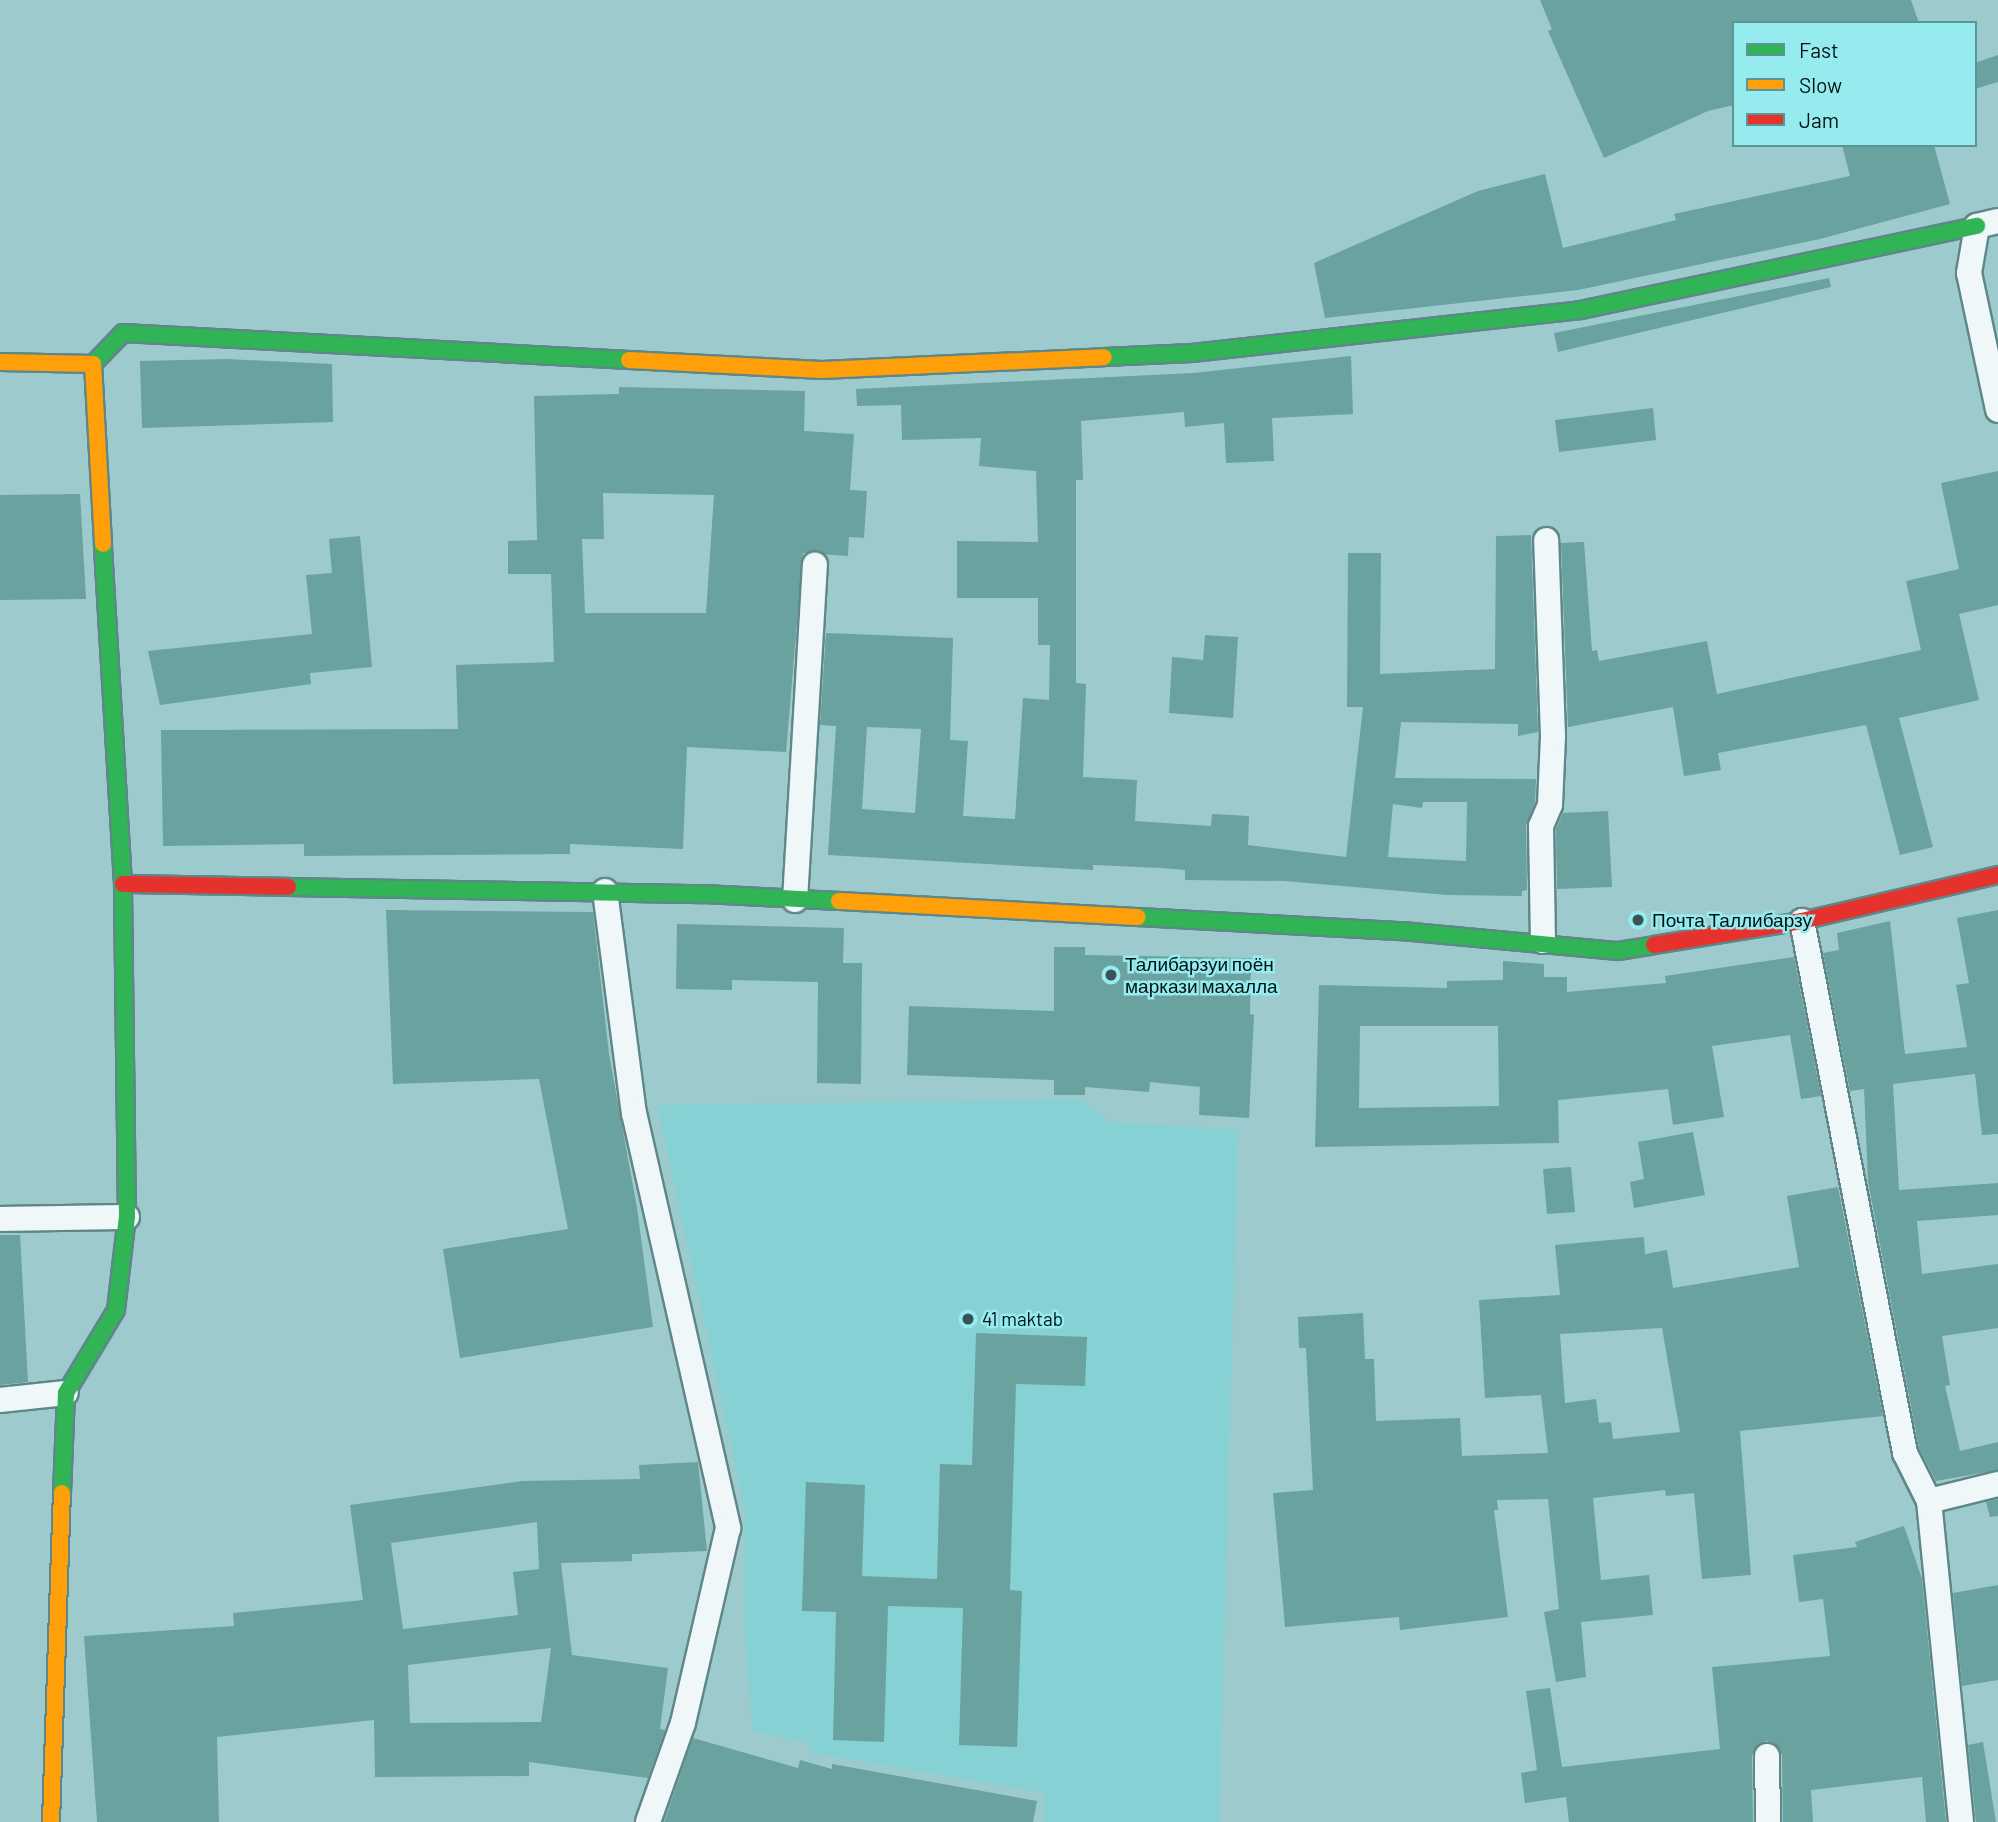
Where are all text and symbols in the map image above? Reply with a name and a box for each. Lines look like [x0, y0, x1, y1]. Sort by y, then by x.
legend [1732, 21, 1977, 147]
text: Fast [1799, 37, 1839, 62]
text: Slow [1799, 72, 1842, 97]
text: Jam [1799, 107, 1839, 132]
place label: Почта Таллибарзу [1652, 909, 1812, 931]
marker: Почта Таллибарзу [1630, 912, 1646, 928]
place label: Талибарзуи поён маркази махалла [1125, 953, 1278, 997]
marker: Талибарзуи поён маркази махалла [1103, 967, 1119, 983]
place label: 41 maktab [982, 1308, 1063, 1330]
marker: 41 maktab [960, 1311, 976, 1327]

